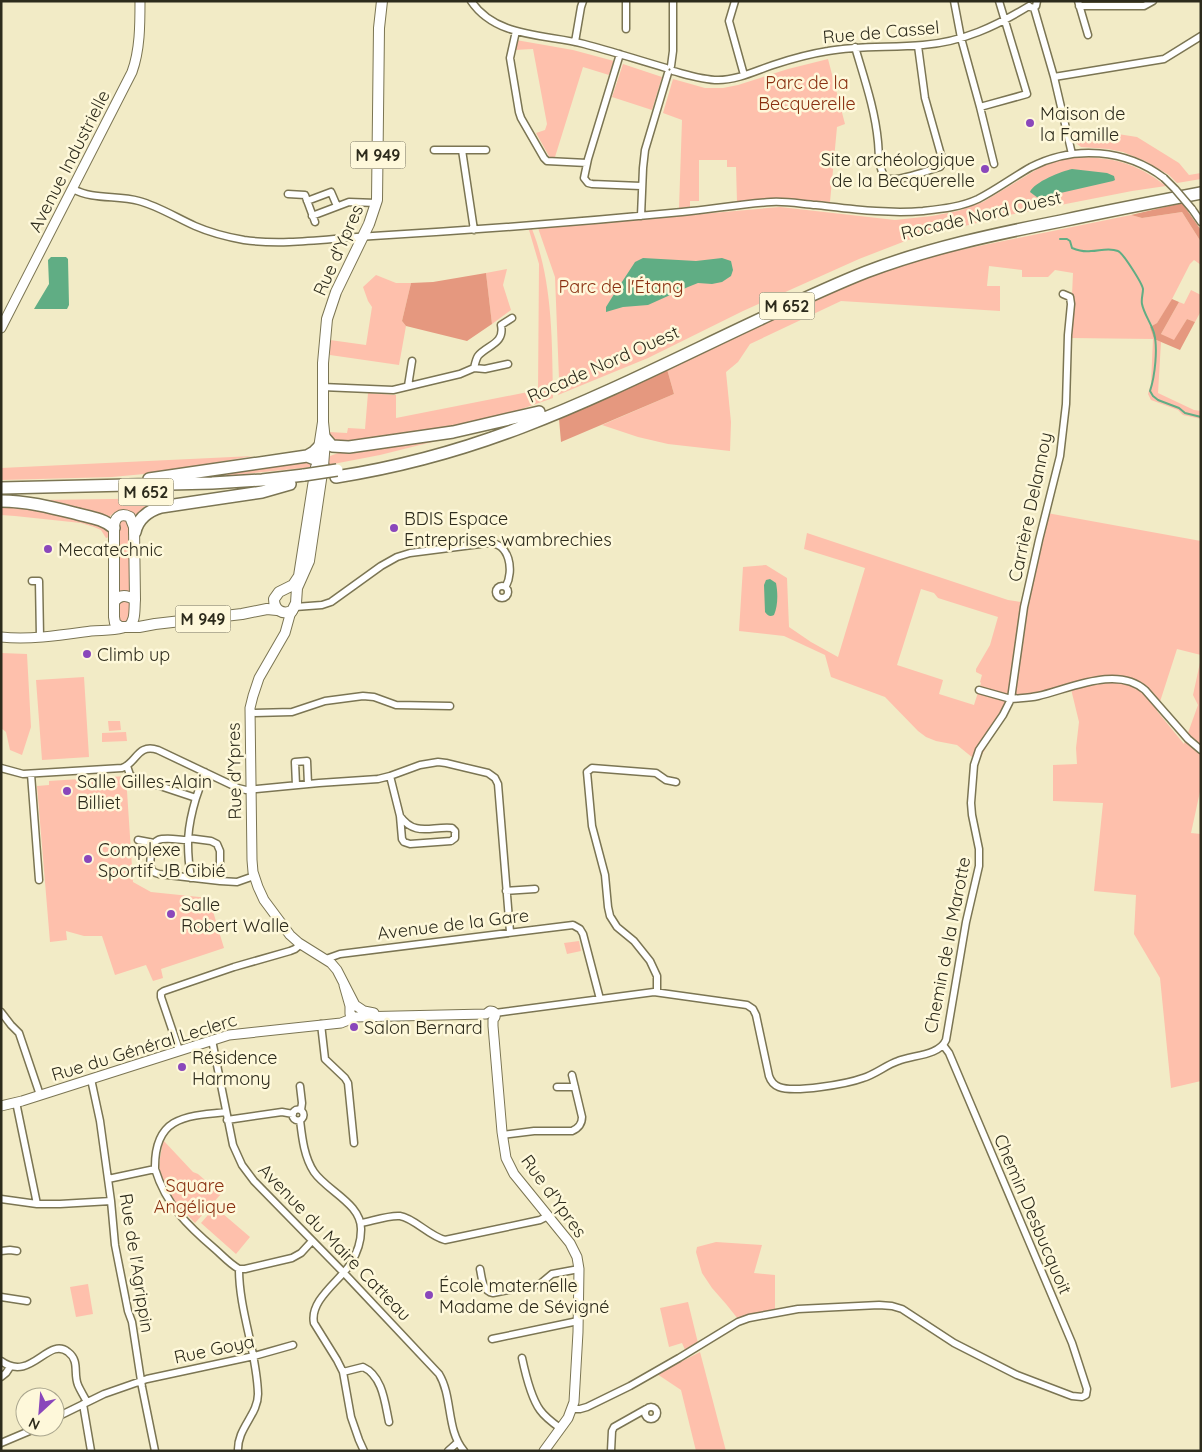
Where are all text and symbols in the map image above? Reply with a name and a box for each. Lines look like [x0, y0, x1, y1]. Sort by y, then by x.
street label: Rue de Cassel [822, 15, 940, 49]
park label: Parc de la Becquerelle [758, 71, 856, 115]
street label: Avenue Industrielle [23, 86, 115, 236]
place label: Maison de la Famille [1040, 102, 1125, 146]
marker: Maison de la Famille [1024, 117, 1036, 129]
road number: M 949 [350, 142, 406, 168]
place label: Site archéologique de la Becquerelle [821, 148, 975, 192]
marker: Site archéologique de la Becquerelle [979, 163, 991, 175]
street label: Rocade Nord Ouest [898, 185, 1064, 245]
street label: Rue d'Ypres [308, 201, 368, 299]
park label: Parc de l'Étang [559, 275, 683, 298]
road number: M 652 [760, 292, 814, 320]
street label: Rocade Nord Ouest [523, 320, 683, 408]
street label: Carrière Delannoy [1003, 430, 1057, 584]
road number: M 652 [118, 478, 174, 506]
place label: BDIS Espace Entreprises wambrechies [404, 507, 612, 551]
marker: BDIS Espace Entreprises wambrechies [388, 522, 400, 534]
place label: Mecatechnic [58, 538, 163, 561]
marker: Mecatechnic [42, 543, 54, 555]
road number: M 949 [176, 606, 230, 632]
place label: Climb up [97, 643, 170, 666]
marker: Climb up [81, 648, 93, 660]
street label: Rue d'Ypres [222, 722, 246, 820]
place label: Salle Gilles-Alain Billiet [77, 770, 212, 814]
marker: Salle Gilles-Alain Billiet [61, 785, 73, 797]
place label: Complexe Sportif JB Cibié [98, 838, 226, 882]
marker: Complexe Sportif JB Cibié [82, 853, 94, 865]
street label: Chemin de la Marotte [919, 855, 975, 1035]
place label: Salle Robert Walle [181, 893, 289, 937]
street label: Avenue de la Gare [376, 903, 530, 945]
marker: Salle Robert Walle [165, 908, 177, 920]
street label: Rue du Général Leclerc [49, 1008, 239, 1086]
place label: Salon Bernard [364, 1016, 483, 1039]
marker: Salon Bernard [348, 1021, 360, 1033]
place label: Résidence Harmony [192, 1046, 277, 1090]
marker: Résidence Harmony [176, 1061, 188, 1073]
street label: Chemin Desbucquoit [989, 1130, 1077, 1298]
street label: Rue d'Ypres [516, 1150, 592, 1242]
street label: Avenue du Maire Catteau [254, 1158, 416, 1326]
park label: Square Angélique [154, 1174, 236, 1218]
street label: Rue de l'Agrippin [115, 1192, 159, 1334]
place label: École maternelle Madame de Sévigné [439, 1274, 609, 1318]
marker: École maternelle Madame de Sévigné [423, 1289, 435, 1301]
street label: Rue Goya [172, 1329, 256, 1369]
north arrow [15, 1387, 65, 1437]
text: N [26, 1413, 43, 1434]

